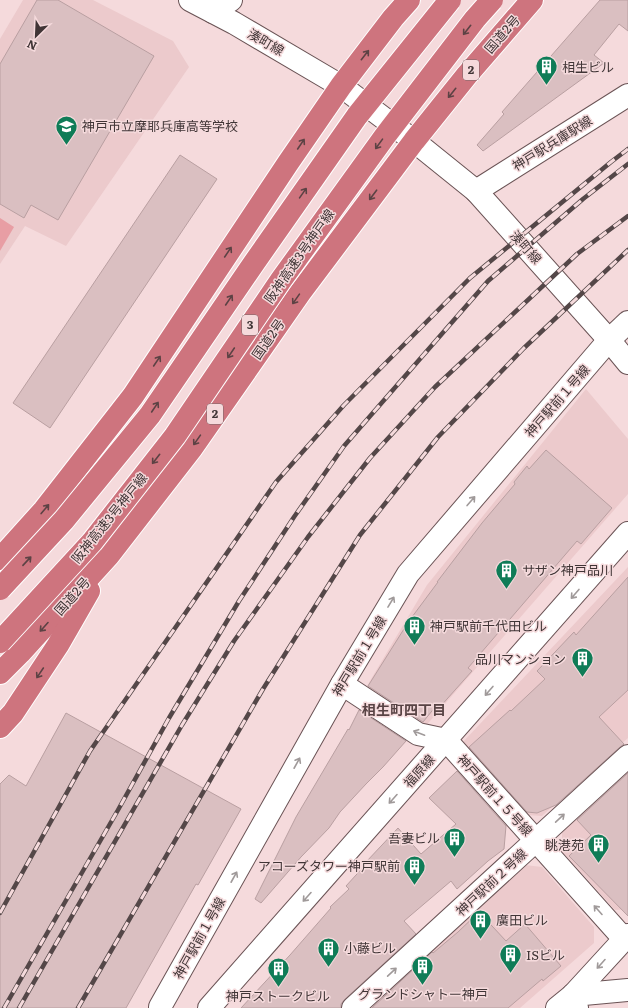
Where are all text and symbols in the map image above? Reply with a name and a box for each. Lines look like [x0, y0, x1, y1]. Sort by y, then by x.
street label: 国道2号 [479, 10, 524, 57]
north arrow [16, 16, 56, 56]
street label: 湊町線 [245, 24, 288, 60]
one-way arrow [463, 25, 471, 36]
text: N [24, 37, 39, 55]
one-way arrow [360, 50, 369, 61]
building icon: 相生ビル [534, 54, 560, 87]
place label: 相生ビル [562, 57, 614, 76]
road number: 2 [463, 60, 479, 80]
one-way arrow [448, 88, 456, 99]
street label: 神戸駅兵庫駅線 [508, 110, 595, 175]
school or university icon: 神戸市立摩耶兵庫高等学校 [54, 113, 80, 146]
place label: 神戸市立摩耶兵庫高等学校 [82, 116, 238, 135]
one-way arrow [375, 138, 383, 149]
one-way arrow [297, 139, 305, 150]
one-way arrow [299, 188, 307, 199]
one-way arrow [369, 189, 378, 200]
street label: 阪神高速3号神戸線 [259, 205, 338, 307]
street label: 湊町線 [506, 226, 546, 268]
one-way arrow [225, 246, 233, 258]
one-way arrow [292, 293, 300, 304]
one-way arrow [225, 295, 233, 306]
road number: 3 [242, 315, 258, 335]
street label: 国道2号 [247, 315, 288, 363]
one-way arrow [227, 347, 235, 358]
one-way arrow [153, 355, 161, 366]
street label: 神戸駅前１号線 [520, 360, 594, 441]
one-way arrow [151, 402, 159, 413]
road number: 2 [207, 404, 223, 424]
one-way arrow [193, 435, 201, 446]
one-way arrow [152, 454, 161, 465]
street label: 阪神高速3号神戸線 [66, 469, 151, 567]
one-way arrow [467, 495, 476, 506]
one-way arrow [40, 504, 49, 514]
one-way arrow [22, 556, 31, 566]
building icon: サザン神戸品川 [493, 557, 519, 590]
place label: サザン神戸品川 [522, 560, 613, 579]
street label: 国道2号 [49, 572, 94, 619]
one-way arrow [570, 588, 579, 599]
one-way arrow [387, 596, 395, 608]
street label: 神戸駅前１号線 [327, 612, 390, 700]
building icon: 神戸駅前千代田ビル [402, 613, 428, 646]
place label: 神戸駅前千代田ビル [430, 616, 547, 635]
one-way arrow [39, 622, 49, 632]
building icon: 品川マンション [569, 646, 595, 679]
place label: 品川マンション [475, 649, 566, 668]
one-way arrow [35, 667, 44, 678]
one-way arrow [484, 686, 493, 696]
district label: 相生町四丁目 [362, 699, 446, 719]
one-way arrow [413, 729, 425, 737]
street label: 福原線 [399, 750, 439, 792]
street label: 神戸駅前１５号線 [454, 750, 537, 840]
one-way arrow [294, 757, 302, 769]
one-way arrow [389, 794, 398, 804]
one-way arrow [555, 813, 565, 823]
building icon: 吾妻ビル [442, 825, 468, 858]
place label: 吾妻ビル [388, 828, 440, 847]
building icon: 眺港苑 [586, 832, 612, 865]
place label: 眺港苑 [545, 835, 584, 854]
street label: 神戸駅前２号線 [451, 844, 530, 920]
building icon: アコーズタワー神戸駅前 [402, 853, 428, 886]
place label: アコーズタワー神戸駅前 [258, 856, 400, 875]
one-way arrow [230, 871, 238, 883]
one-way arrow [303, 891, 312, 902]
street label: 神戸駅前１号線 [168, 893, 229, 982]
one-way arrow [593, 905, 602, 915]
building icon: 廣田ビル [467, 907, 493, 940]
place label: 廣田ビル [496, 910, 548, 929]
building icon: 小藤ビル [315, 935, 341, 968]
place label: 小藤ビル [344, 938, 396, 957]
building icon: ISビル [498, 942, 524, 975]
place label: ISビル [526, 945, 565, 964]
building icon: グランドシャトー神戸 [410, 953, 436, 986]
building icon: 神戸ストークビル [265, 955, 291, 988]
one-way arrow [597, 958, 606, 969]
one-way arrow [387, 967, 397, 977]
place label: グランドシャトー神戸 [358, 984, 488, 1003]
place label: 神戸ストークビル [226, 986, 330, 1005]

